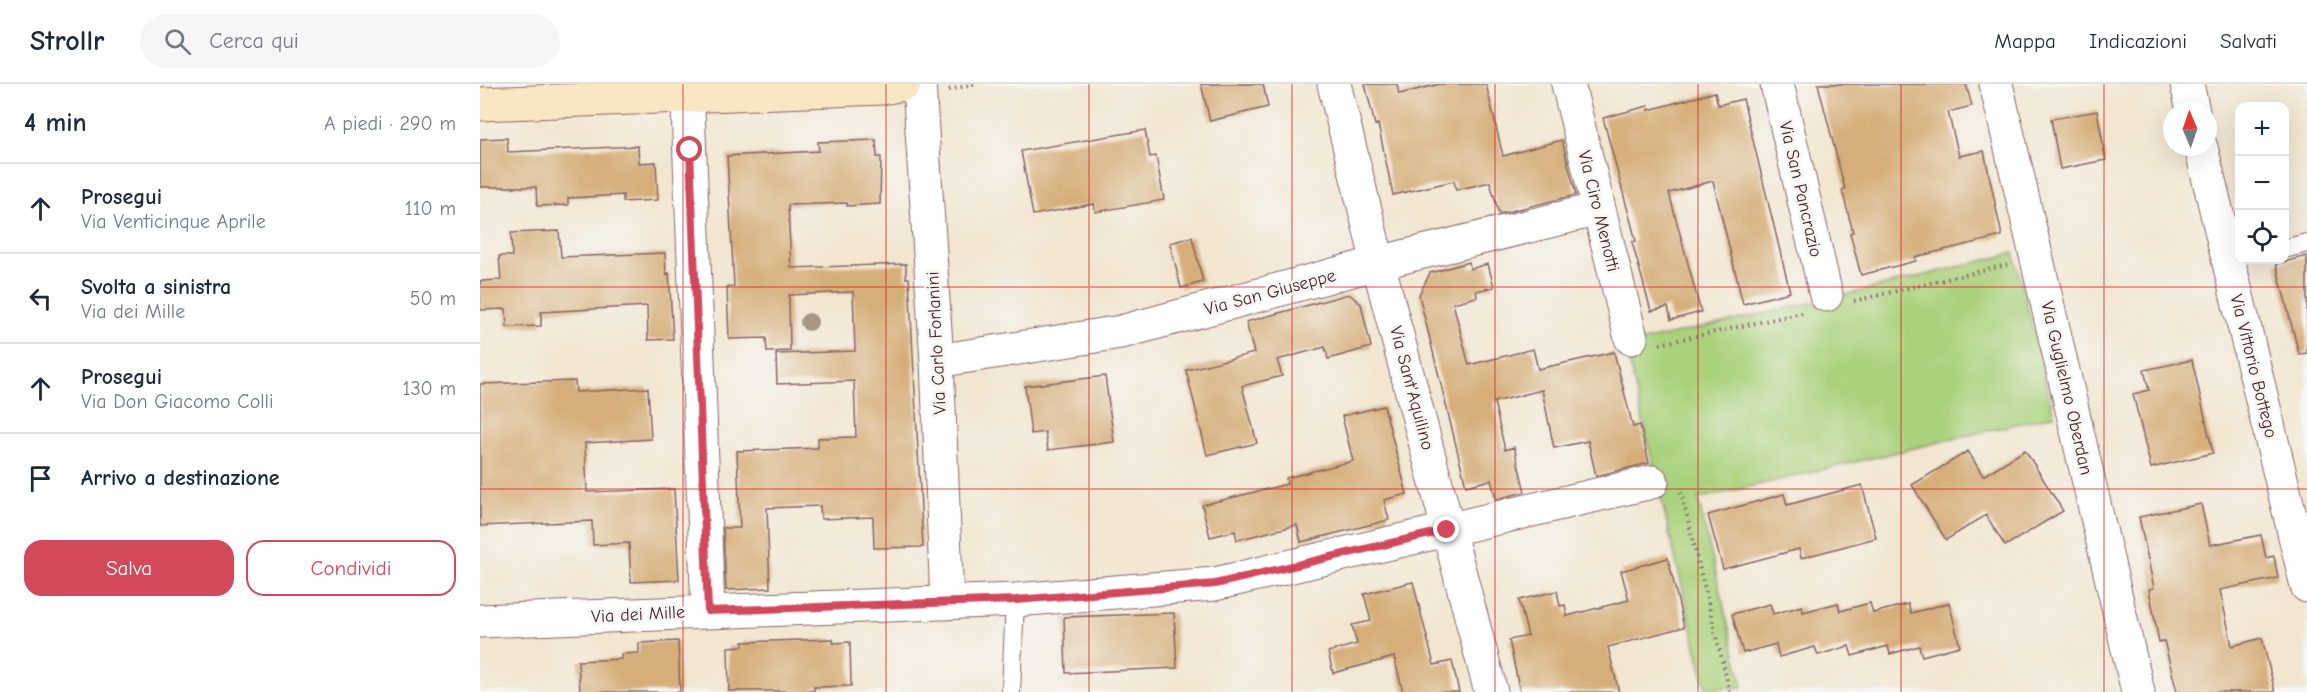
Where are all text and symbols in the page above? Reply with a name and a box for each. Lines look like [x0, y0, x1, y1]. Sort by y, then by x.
search box [140, 14, 560, 68]
text: Strollr [30, 25, 104, 57]
icon: search [161, 25, 194, 58]
text: Cerca qui [209, 28, 299, 54]
text: Mappa [1994, 29, 2056, 53]
text: Indicazioni [2089, 29, 2187, 53]
text: Salvati [2220, 29, 2277, 53]
north arrow [2163, 102, 2217, 156]
map controls [2235, 102, 2289, 264]
button: + [2235, 102, 2289, 156]
text: 4 min [24, 108, 87, 138]
text: A piedi · 290 m [324, 112, 456, 135]
street label: Via San Pancrazio [1775, 119, 1826, 259]
route start [676, 136, 702, 162]
street label: Via Ciro Menotti [1573, 148, 1624, 274]
button: − [2235, 156, 2289, 210]
text: Prosegui [81, 184, 162, 210]
icon: ahead [24, 192, 57, 225]
text: 110 m [405, 197, 456, 220]
text: Via Venticinque Aprile [81, 210, 266, 233]
button: locate [2235, 210, 2289, 264]
street label: Via San Giuseppe [1202, 265, 1338, 320]
street label: Via Carlo Forlanini [922, 271, 951, 415]
text: Svolta a sinistra [81, 274, 231, 300]
icon: left [24, 282, 57, 315]
text: 50 m [410, 287, 456, 310]
street label: Via Vittorio Bottego [2226, 292, 2282, 440]
street label: Via Guglielmo Oberdan [2036, 299, 2097, 477]
text: Via dei Mille [81, 300, 185, 323]
street label: Via Sant'Aquilino [1385, 324, 1438, 452]
text: Prosegui [81, 364, 162, 390]
icon: ahead [24, 372, 57, 405]
text: 130 m [403, 377, 456, 400]
text: Via Don Giacomo Colli [81, 390, 274, 413]
icon: arrive [24, 462, 57, 495]
text: Arrivo a destinazione [81, 465, 280, 491]
route end [1433, 516, 1459, 542]
button: Salva [24, 540, 234, 596]
button: Condividi [246, 540, 456, 596]
street label: Via dei Mille [591, 602, 685, 627]

